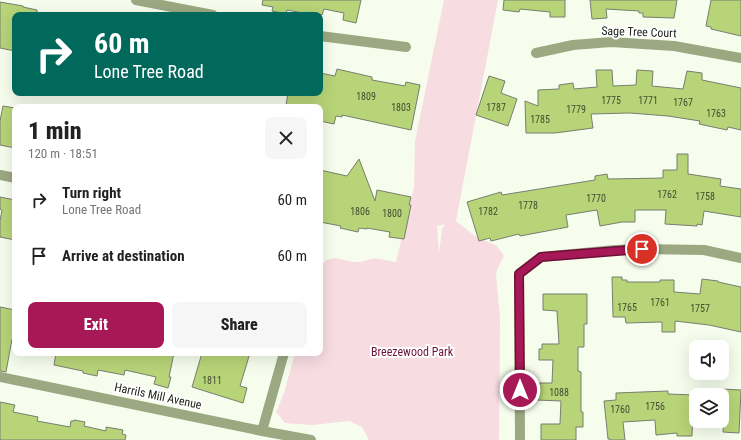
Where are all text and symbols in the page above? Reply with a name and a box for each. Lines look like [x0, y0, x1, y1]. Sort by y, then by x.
street label: Sage Tree Court [601, 24, 677, 40]
text: 60 m [94, 27, 150, 60]
icon: right [28, 28, 80, 80]
text: Lone Tree Road [94, 61, 204, 82]
house number: 1809 [356, 91, 376, 102]
house number: 1775 [601, 95, 621, 106]
house number: 1771 [638, 95, 658, 106]
house number: 1767 [673, 97, 693, 108]
house number: 1803 [391, 102, 411, 113]
house number: 1787 [486, 102, 506, 113]
house number: 1779 [566, 104, 586, 115]
house number: 1763 [706, 108, 726, 119]
house number: 1785 [530, 114, 550, 125]
text: 1 min [28, 117, 82, 145]
button: close [265, 117, 307, 159]
text: 120 m · 18:51 [28, 146, 98, 161]
text: Turn right [62, 184, 121, 202]
icon: right [28, 189, 50, 211]
house number: 1762 [657, 189, 677, 200]
text: 60 m [277, 191, 307, 209]
house number: 1758 [695, 191, 715, 202]
house number: 1770 [586, 193, 606, 204]
house number: 1778 [518, 200, 538, 211]
text: Lone Tree Road [62, 202, 141, 217]
house number: 1806 [350, 206, 370, 217]
house number: 1782 [478, 206, 498, 217]
house number: 1800 [382, 208, 402, 219]
pin [625, 232, 659, 266]
icon: arrive [631, 238, 653, 260]
icon: arrive [28, 245, 50, 267]
text: Arrive at destination [62, 247, 185, 265]
text: 60 m [277, 247, 307, 265]
house number: 1761 [650, 297, 670, 308]
button: Exit [28, 302, 164, 348]
button: Share [172, 302, 307, 348]
house number: 1765 [617, 302, 637, 313]
house number: 1757 [690, 303, 710, 314]
map controls [689, 340, 729, 428]
button: sound [689, 340, 729, 380]
park label: Breezewood Park [371, 345, 454, 359]
position arrow [499, 369, 541, 411]
house number: 1811 [202, 375, 222, 386]
street label: Harrils Mill Avenue [113, 380, 203, 412]
house number: 1088 [549, 387, 569, 398]
button: layers [689, 388, 729, 428]
house number: 1756 [645, 401, 665, 412]
house number: 1760 [610, 404, 630, 415]

